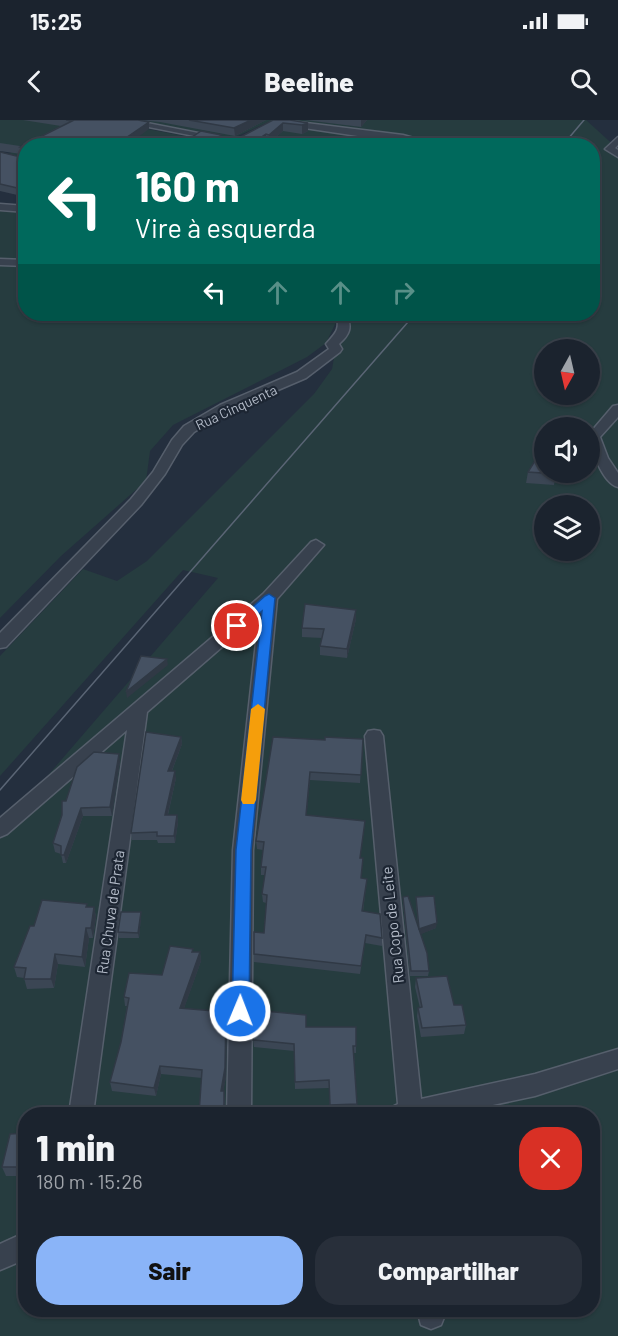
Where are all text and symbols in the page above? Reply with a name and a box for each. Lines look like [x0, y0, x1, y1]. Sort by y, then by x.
text: 15:25 [30, 8, 82, 34]
icon: back [18, 65, 51, 98]
text: Beeline [264, 65, 354, 97]
icon: search [567, 65, 600, 98]
text: 160 m [135, 160, 240, 210]
icon: left [36, 162, 114, 240]
text: Vire à esquerda [135, 211, 316, 243]
icon: left [198, 276, 231, 309]
icon: ahead [261, 276, 294, 309]
icon: ahead [324, 276, 357, 309]
icon: right [387, 276, 420, 309]
north arrow [534, 339, 600, 405]
map controls [534, 339, 600, 561]
street label: Rua Cinquenta [192, 381, 280, 433]
button: sound [534, 417, 600, 483]
button: layers [534, 495, 600, 561]
pin [211, 600, 262, 651]
icon: arrive [220, 609, 253, 642]
street label: Rua Chuva de Prata [92, 849, 128, 975]
street label: Rua Copo de Leite [377, 866, 407, 984]
position arrow [208, 979, 272, 1043]
text: 1 min [36, 1125, 115, 1168]
button: close [519, 1127, 582, 1190]
text: 180 m · 15:26 [36, 1169, 143, 1193]
button: Sair [36, 1236, 303, 1305]
button: Compartilhar [315, 1236, 582, 1305]

